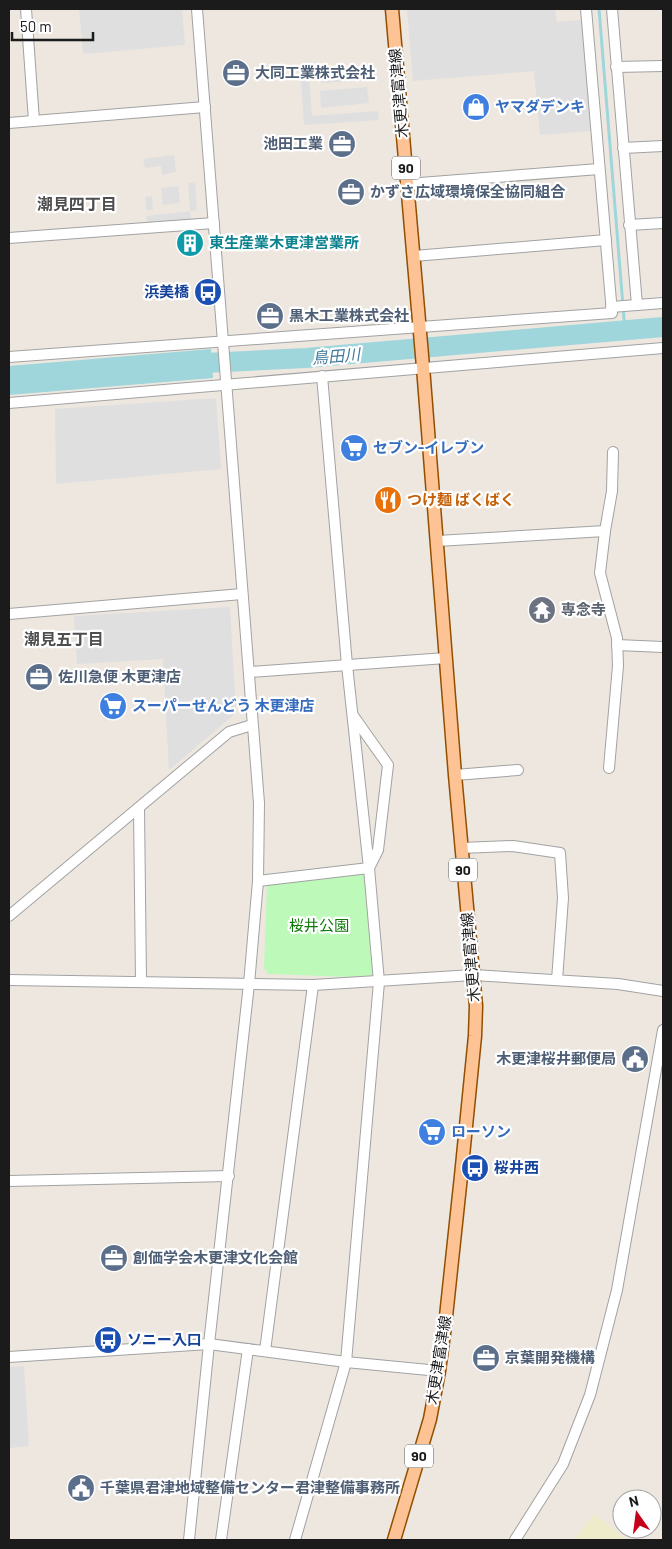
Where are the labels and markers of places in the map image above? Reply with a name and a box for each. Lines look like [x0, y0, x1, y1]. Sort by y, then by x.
office icon: 大同工業株式会社 [221, 58, 251, 88]
place label: 大同工業株式会社 [255, 63, 375, 81]
shop icon: ヤマダデンキ [461, 92, 491, 122]
place label: ヤマダデンキ [495, 97, 585, 115]
office icon: 池田工業 [327, 129, 357, 159]
place label: 池田工業 [263, 134, 323, 152]
office icon: かずさ広域環境保全協同組合 [336, 177, 366, 207]
place label: かずさ広域環境保全協同組合 [370, 182, 566, 200]
building icon: 東生産業木更津営業所 [175, 228, 205, 258]
place label: 東生産業木更津営業所 [209, 233, 359, 251]
bus stop icon: 浜美橋 [193, 277, 223, 307]
place label: 浜美橋 [144, 282, 190, 300]
office icon: 黒木工業株式会社 [255, 301, 285, 331]
place label: 黒木工業株式会社 [289, 306, 409, 324]
supermarket icon: セブン-イレブン [339, 433, 369, 463]
place label: セブン-イレブン [373, 438, 484, 456]
restaurant icon: つけ麺 ばくばく [373, 485, 403, 515]
place label: つけ麺 ばくばく [407, 490, 515, 508]
temple icon: 専念寺 [527, 595, 557, 625]
place label: 専念寺 [561, 600, 606, 618]
office icon: 佐川急便 木更津店 [24, 662, 54, 692]
place label: 佐川急便 木更津店 [58, 667, 181, 685]
supermarket icon: スーパーせんどう 木更津店 [98, 691, 128, 721]
place label: スーパーせんどう 木更津店 [132, 696, 314, 714]
public building icon: 木更津桜井郵便局 [620, 1044, 650, 1074]
place label: 木更津桜井郵便局 [496, 1049, 616, 1067]
supermarket icon: ローソン [417, 1117, 447, 1147]
place label: ローソン [451, 1122, 511, 1140]
bus stop icon: 桜井西 [460, 1153, 490, 1183]
place label: 桜井西 [494, 1158, 539, 1176]
office icon: 創価学会木更津文化会館 [99, 1243, 129, 1273]
place label: 創価学会木更津文化会館 [133, 1248, 298, 1266]
bus stop icon: ソニー入口 [93, 1325, 123, 1355]
place label: ソニー入口 [127, 1330, 202, 1348]
office icon: 京葉開発機構 [471, 1343, 501, 1373]
place label: 京葉開発機構 [505, 1348, 595, 1366]
public building icon: 千葉県君津地域整備センター君津整備事務所 [66, 1473, 96, 1503]
place label: 千葉県君津地域整備センター君津整備事務所 [100, 1478, 400, 1496]

